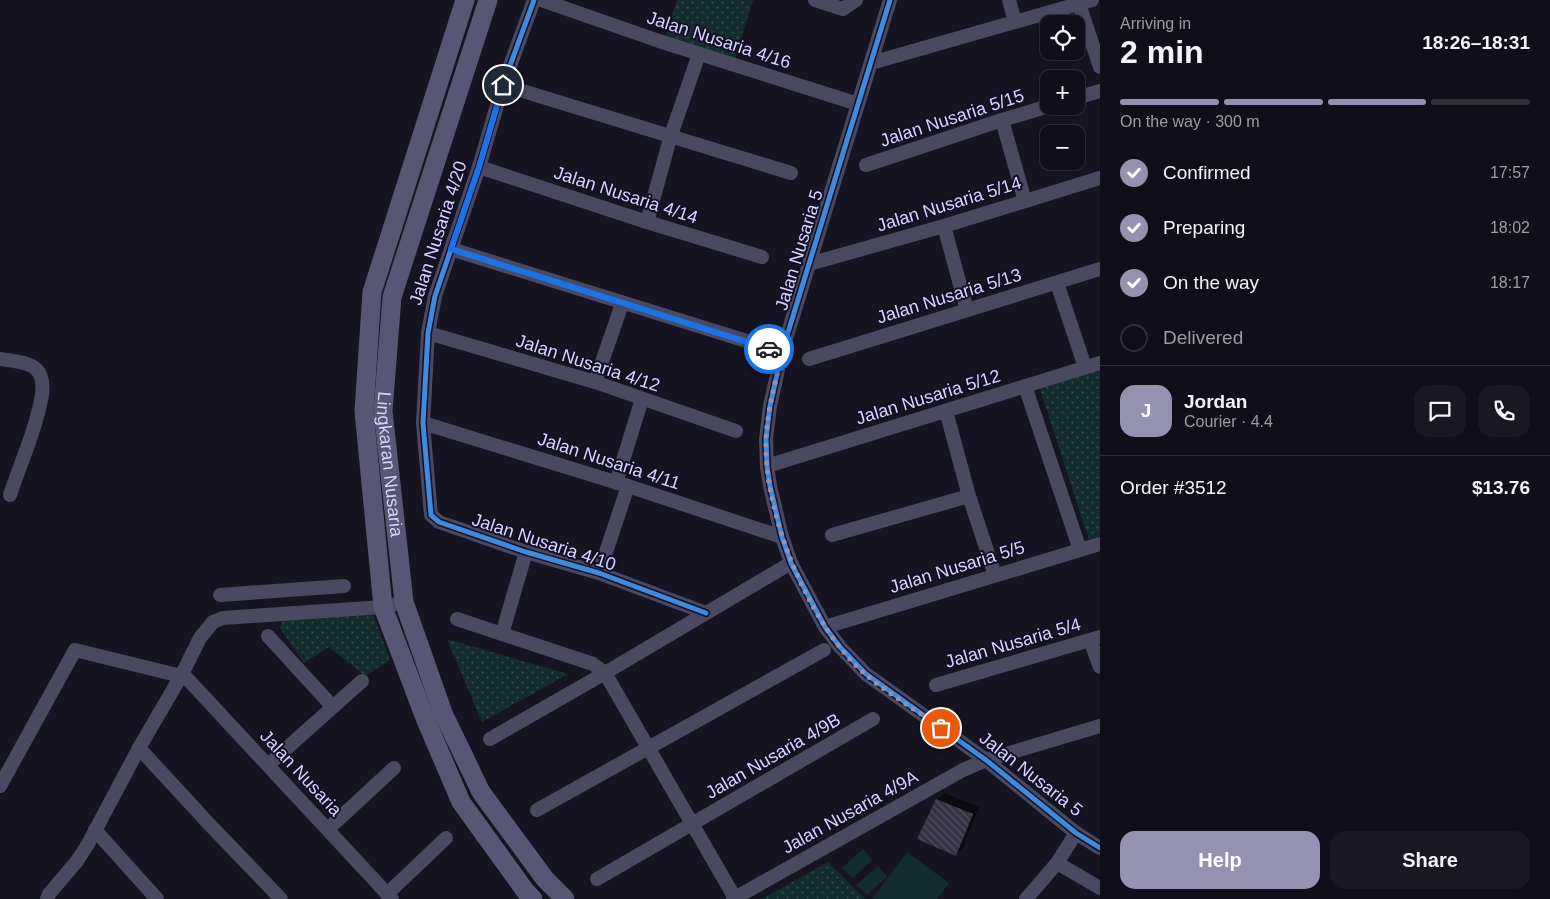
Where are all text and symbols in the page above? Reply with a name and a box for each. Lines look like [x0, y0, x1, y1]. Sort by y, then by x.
street label: Jalan Nusaria 4/16 [645, 7, 793, 73]
map controls [1040, 15, 1085, 170]
button: locate [1040, 15, 1085, 60]
text: Arriving in [1120, 15, 1191, 32]
text: 18:26–18:31 [1422, 32, 1530, 53]
text: 2 min [1120, 34, 1204, 70]
pin [482, 64, 524, 106]
button: + [1040, 70, 1085, 115]
icon: home [489, 71, 517, 99]
street label: Jalan Nusaria 5/15 [878, 85, 1026, 151]
text: On the way · 300 m [1120, 113, 1260, 130]
button: − [1040, 125, 1085, 170]
street label: Jalan Nusaria 4/20 [405, 159, 471, 307]
icon: check [1120, 159, 1148, 187]
street label: Jalan Nusaria 4/14 [552, 162, 700, 228]
text: Confirmed [1163, 162, 1251, 183]
text: 17:57 [1490, 164, 1530, 181]
street label: Jalan Nusaria 5/14 [874, 172, 1024, 236]
street label: Jalan Nusaria 5 [771, 187, 827, 313]
icon: check [1120, 214, 1148, 242]
text: Preparing [1163, 217, 1245, 238]
text: 18:02 [1490, 219, 1530, 236]
street label: Jalan Nusaria 5/13 [874, 264, 1024, 328]
icon: check [1120, 269, 1148, 297]
text: On the way [1163, 272, 1259, 293]
text: 18:17 [1490, 274, 1530, 291]
courier [744, 324, 794, 374]
text: Delivered [1163, 327, 1243, 348]
street label: Jalan Nusaria 4/12 [514, 330, 662, 396]
icon: car [755, 335, 783, 363]
street label: Jalan Nusaria 5/12 [853, 365, 1003, 429]
button: chat [1414, 385, 1466, 437]
button: phone [1478, 385, 1530, 437]
street label: Lingkaran Nusaria [373, 391, 407, 539]
text: Jordan [1184, 391, 1247, 412]
text: J [1141, 400, 1151, 421]
text: Courier · 4.4 [1184, 413, 1273, 430]
street label: Jalan Nusaria 4/11 [535, 429, 683, 493]
text: Order #3512 [1120, 477, 1227, 498]
text: $13.76 [1472, 477, 1530, 498]
street label: Jalan Nusaria 4/10 [470, 509, 618, 575]
street label: Jalan Nusaria 5/5 [887, 537, 1027, 597]
street label: Jalan Nusaria 5/4 [943, 614, 1083, 672]
pin [920, 707, 962, 749]
street label: Jalan Nusaria 4/9B [702, 709, 844, 803]
icon: bag [927, 714, 955, 742]
street label: Jalan Nusaria [256, 726, 347, 821]
street label: Jalan Nusaria 5 [976, 728, 1086, 820]
street label: Jalan Nusaria 4/9A [779, 766, 921, 858]
button: Help [1120, 831, 1320, 889]
button: Share [1330, 831, 1530, 889]

